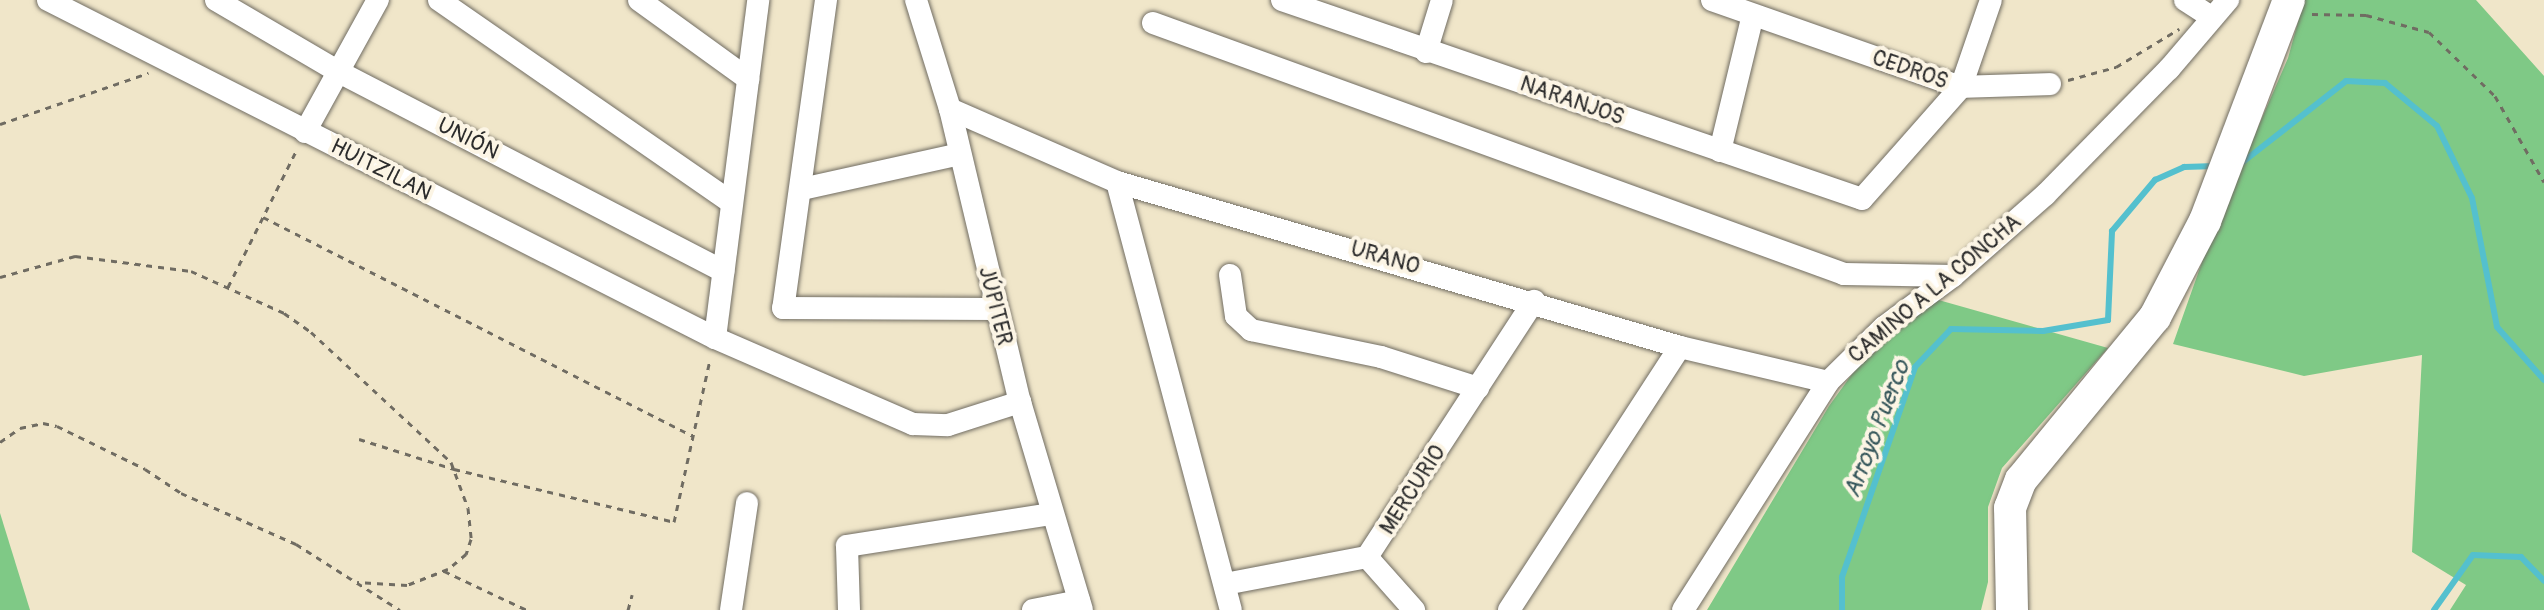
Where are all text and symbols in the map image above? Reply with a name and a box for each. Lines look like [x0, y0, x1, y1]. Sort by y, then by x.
street label: CEDROS [1869, 45, 1951, 95]
street label: NARANJOS [1516, 71, 1628, 131]
street label: UNIÓN [433, 112, 503, 166]
street label: HUITZILAN [326, 133, 436, 207]
street label: CAMINO A LA CONCHA [1843, 209, 2027, 369]
street label: URANO [1348, 236, 1422, 280]
street label: JÚPITER [973, 264, 1017, 348]
water label: Arroyo Puerco [1838, 356, 1916, 502]
street label: MERCURIO [1374, 440, 1452, 540]

